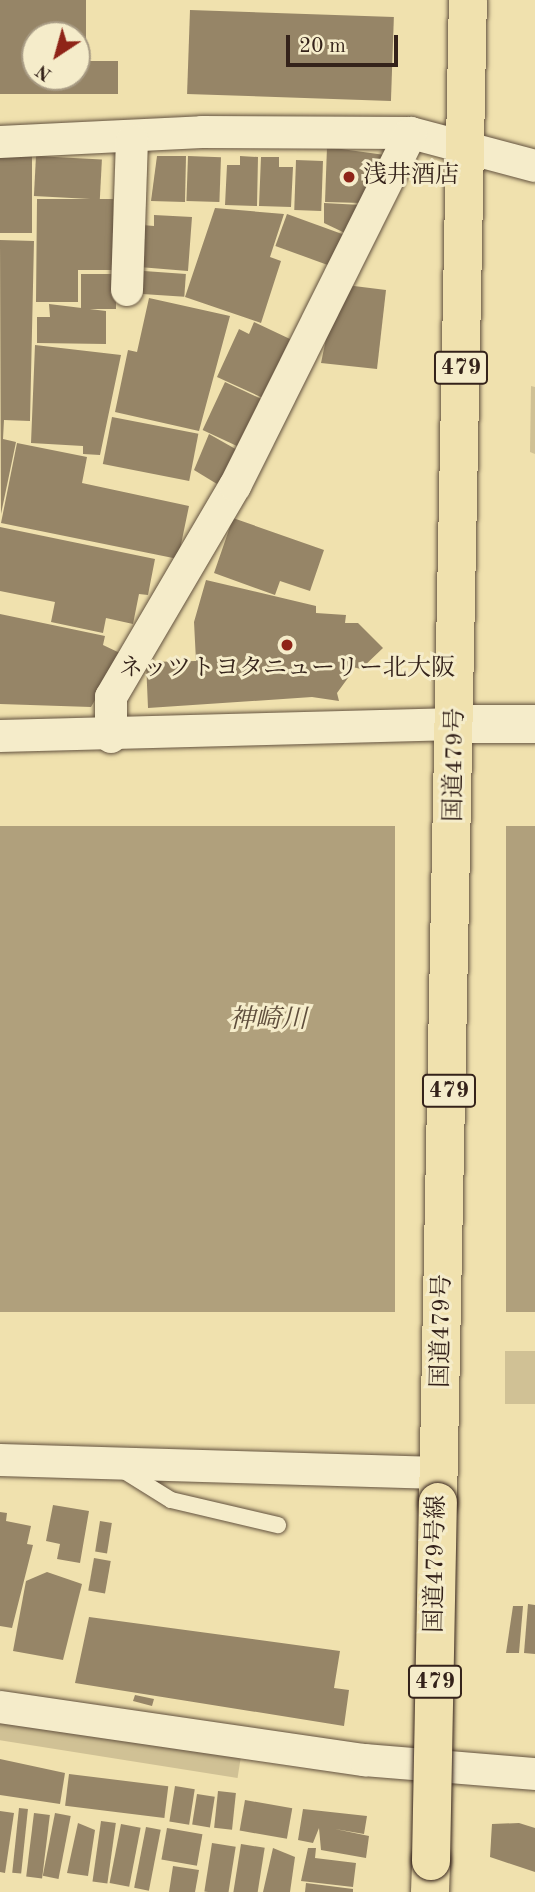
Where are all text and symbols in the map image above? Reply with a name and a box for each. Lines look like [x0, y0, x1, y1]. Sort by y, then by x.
north arrow [21, 21, 91, 91]
scale bar [290, 21, 402, 65]
text: 20 m [299, 36, 346, 57]
text: N [33, 60, 56, 84]
place label: 浅井酒店 [363, 163, 459, 191]
marker: 浅井酒店 [341, 169, 357, 185]
road number: 479 [433, 348, 489, 388]
marker: ネッツトヨタニューリー北大阪 [279, 637, 295, 653]
place label: ネッツトヨタニューリー北大阪 [119, 656, 455, 684]
street label: 国道479号 [441, 708, 471, 822]
water label: 神崎川 [229, 1005, 307, 1037]
road number: 479 [421, 1072, 477, 1110]
street label: 国道479号 [428, 1274, 458, 1388]
street label: 国道479号線 [421, 1495, 453, 1633]
road number: 479 [407, 1662, 463, 1702]

